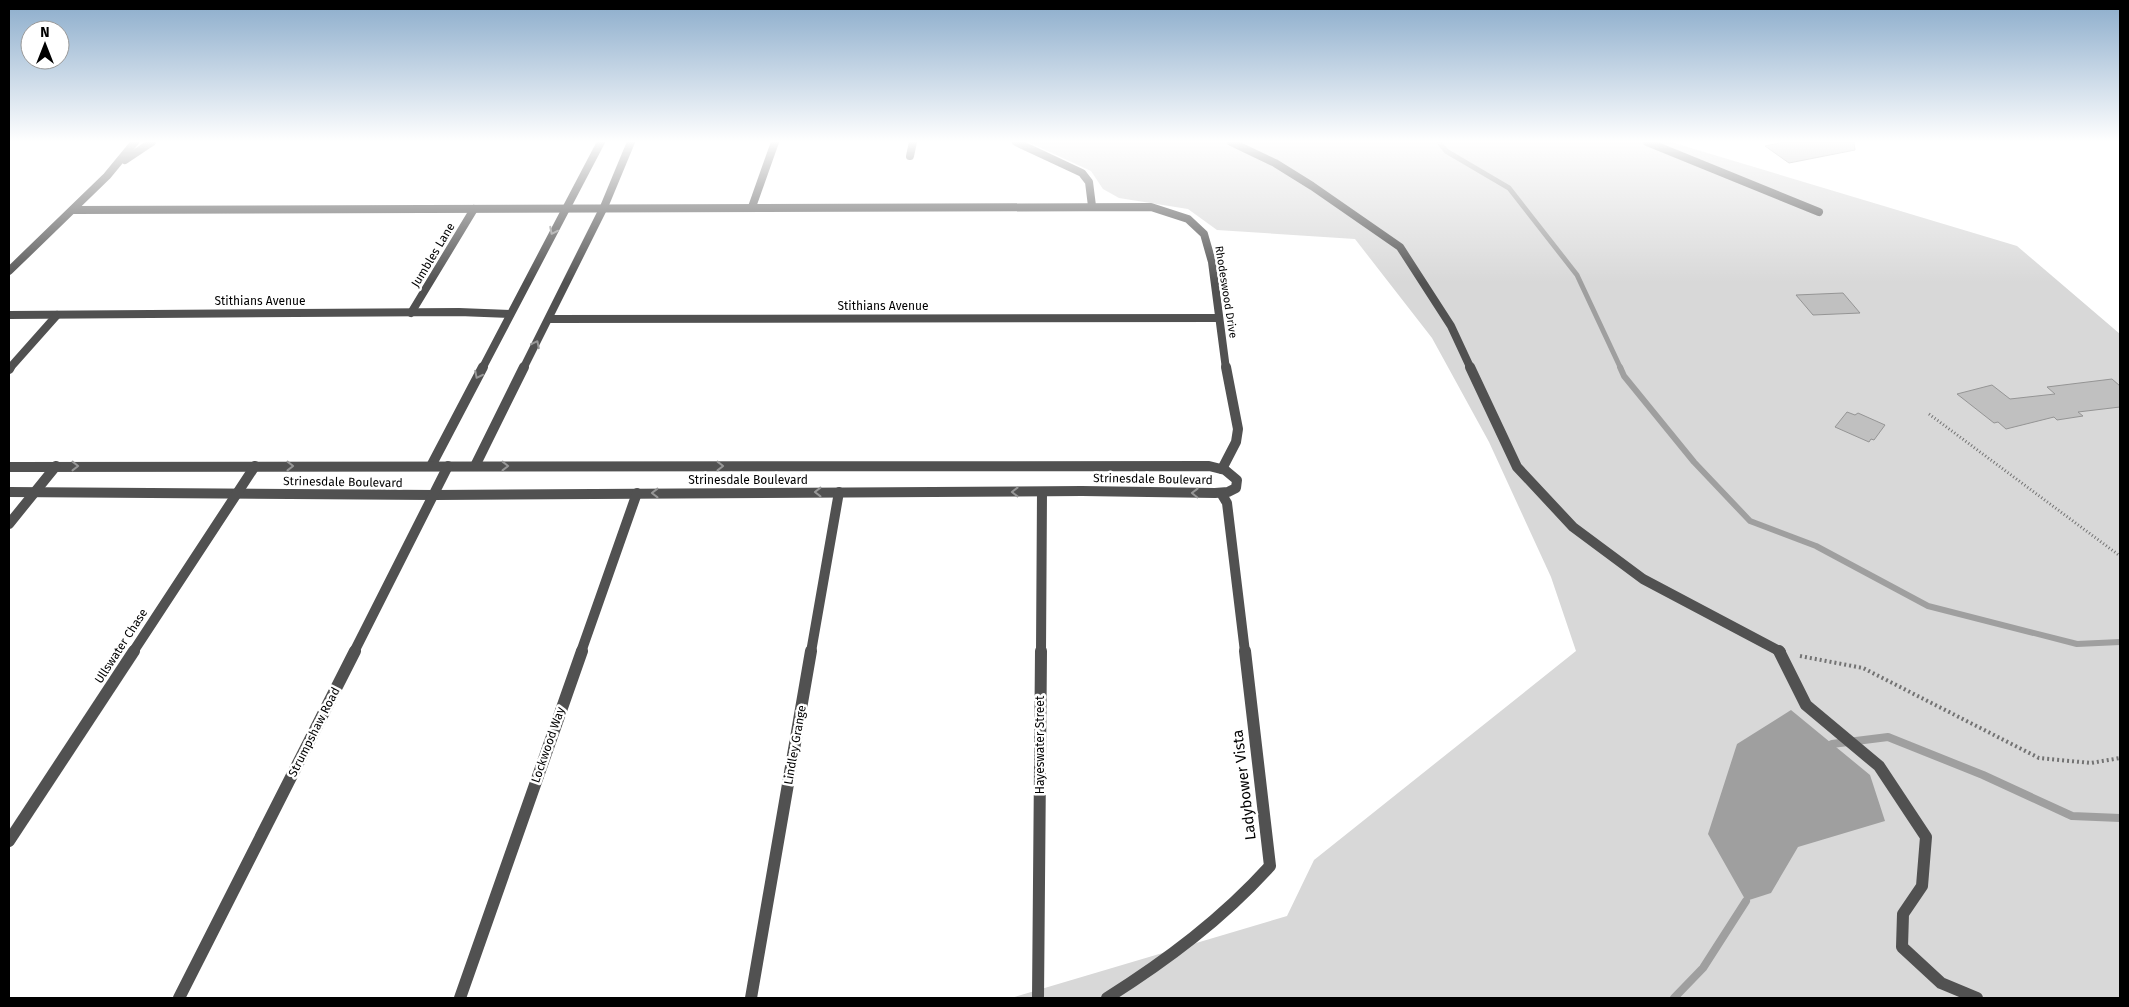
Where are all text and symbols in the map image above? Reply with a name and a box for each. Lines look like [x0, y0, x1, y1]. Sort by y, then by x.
north arrow [20, 20, 70, 70]
text: N [40, 24, 50, 41]
street label: Jumbles Lane [408, 220, 458, 290]
one-way arrow [549, 226, 559, 235]
street label: Rhodeswood Drive [1212, 245, 1240, 339]
street label: Stithians Avenue [214, 294, 306, 308]
street label: Stithians Avenue [837, 299, 929, 313]
one-way arrow [530, 340, 540, 349]
one-way arrow [474, 370, 484, 379]
one-way arrow [716, 460, 724, 471]
one-way arrow [72, 461, 79, 471]
one-way arrow [286, 461, 294, 471]
one-way arrow [502, 461, 509, 471]
street label: Strinesdale Boulevard [1093, 471, 1213, 487]
street label: Strinesdale Boulevard [688, 473, 808, 487]
street label: Strinesdale Boulevard [283, 474, 403, 490]
one-way arrow [814, 487, 822, 497]
one-way arrow [1011, 487, 1019, 497]
one-way arrow [651, 488, 659, 498]
one-way arrow [1191, 488, 1199, 498]
street label: Ullswater Chase [92, 606, 150, 686]
street label: Strumpshaw Road [285, 685, 343, 779]
street label: Hayeswater Street [1033, 695, 1047, 794]
street label: Lindley Grange [781, 704, 809, 786]
street label: Lockwood Way [528, 705, 568, 785]
street label: Ladybower Vista [1228, 729, 1260, 841]

